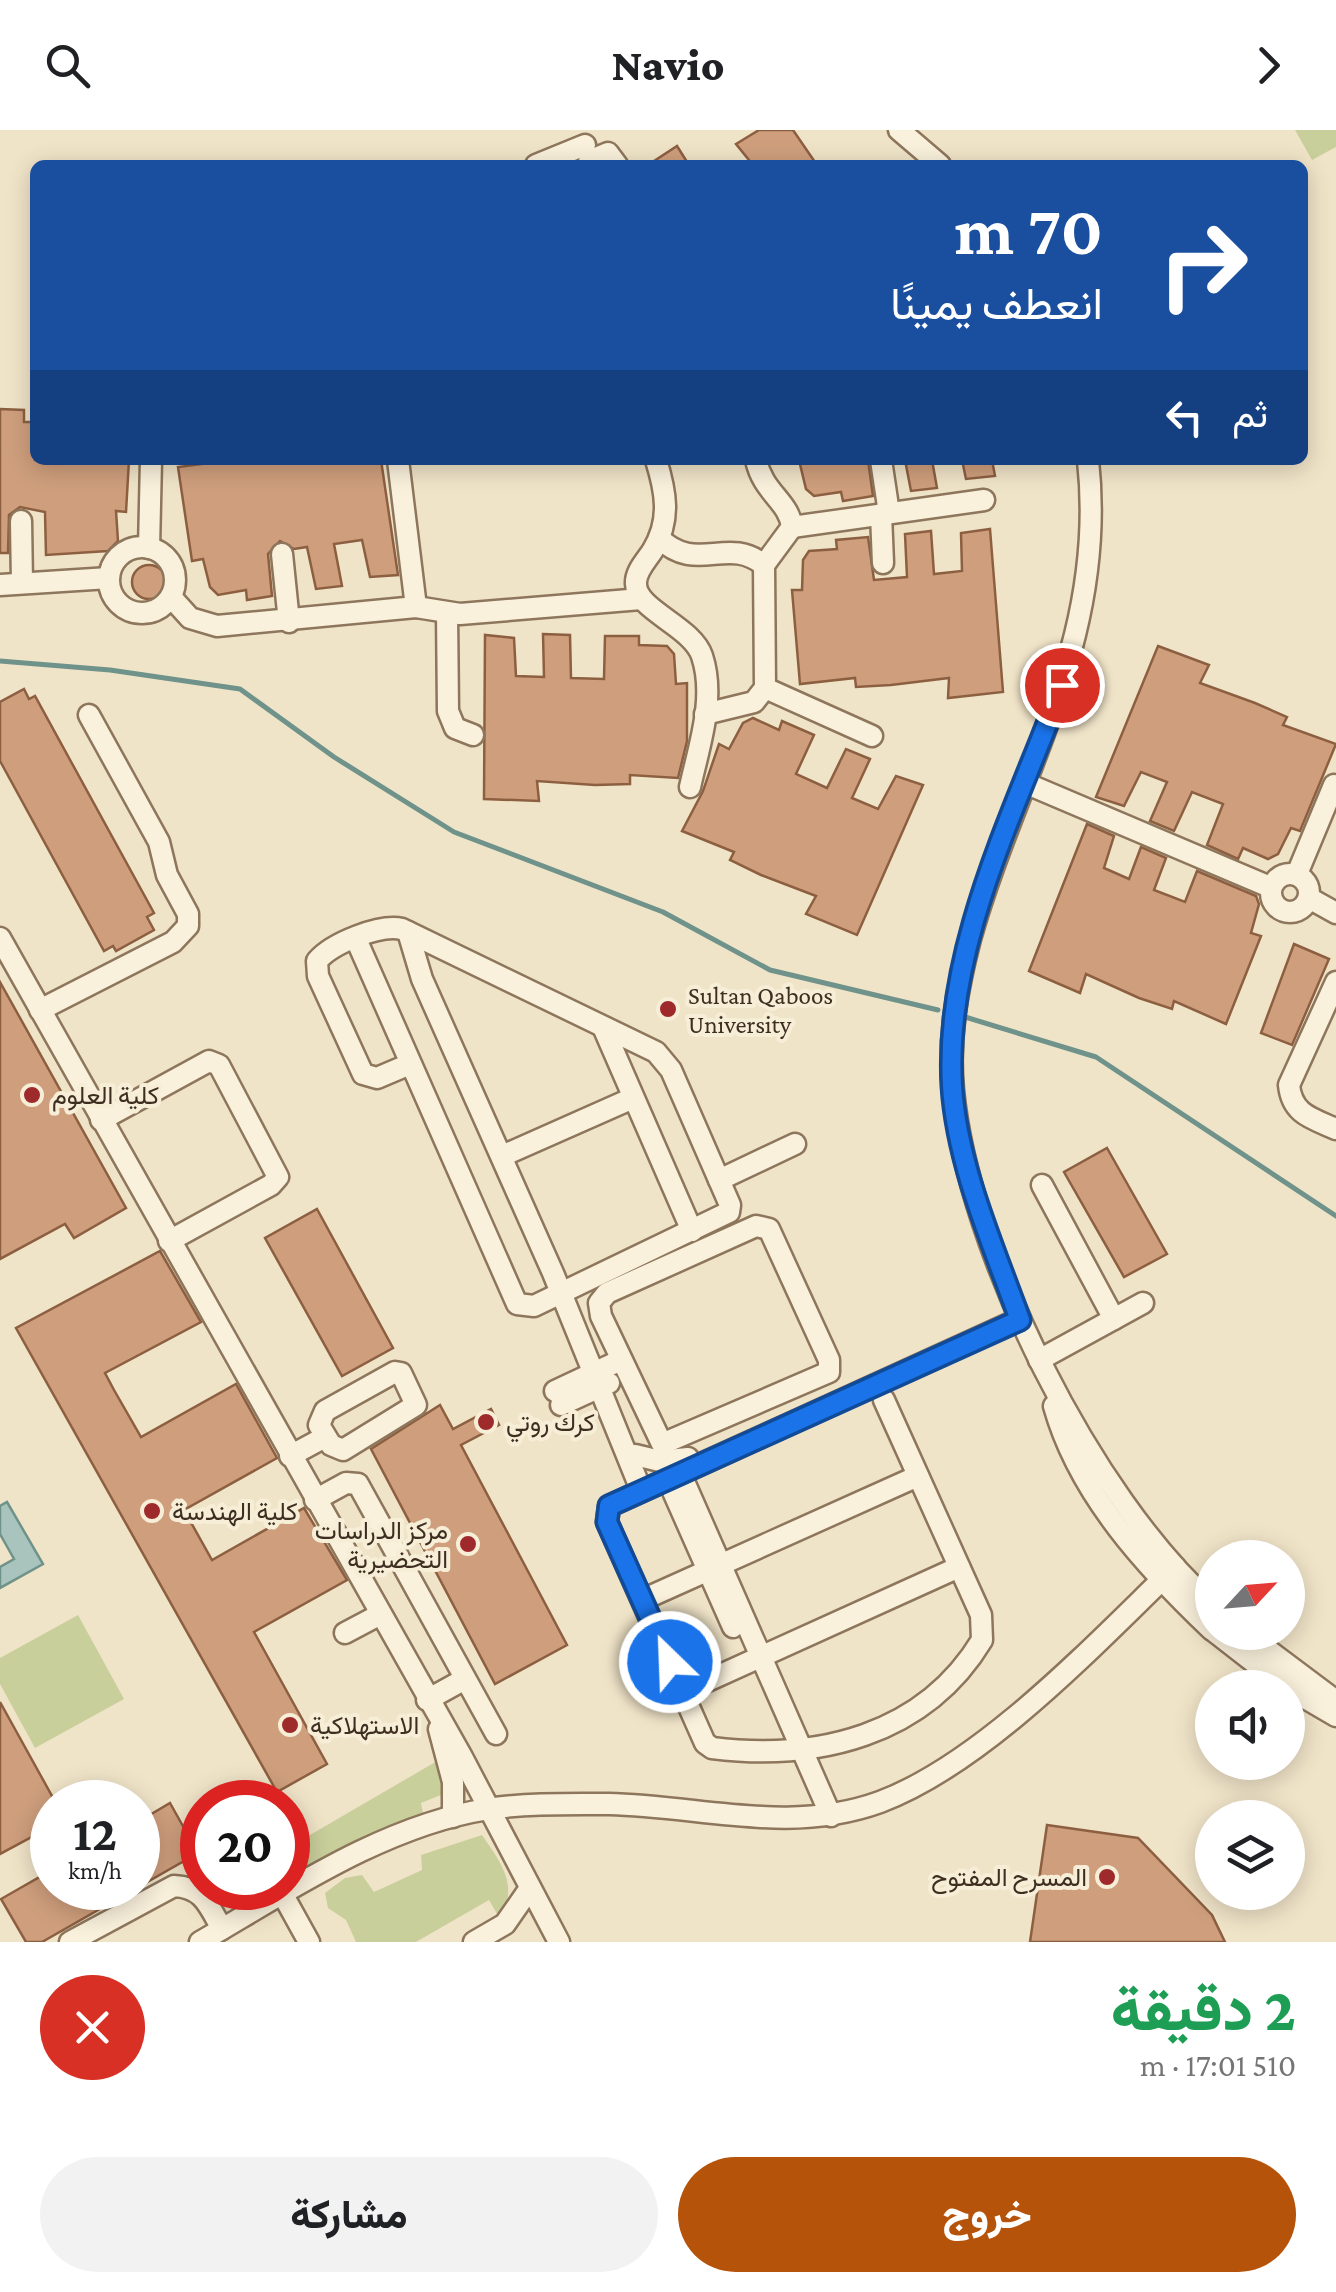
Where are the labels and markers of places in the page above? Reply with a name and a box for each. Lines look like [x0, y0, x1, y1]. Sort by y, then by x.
pin [1020, 643, 1105, 728]
place label: Sultan Qaboos University [688, 982, 833, 1039]
marker: Sultan Qaboos University [657, 998, 679, 1020]
place label: كلية العلوم [52, 1082, 159, 1112]
marker: كلية العلوم [21, 1084, 43, 1106]
place label: كرك روتي [506, 1409, 595, 1443]
marker: كرك روتي [475, 1411, 497, 1433]
place label: كلية الهندسة [172, 1498, 298, 1527]
marker: كلية الهندسة [141, 1500, 163, 1522]
place label: مركز الدراسات التحضيرية [315, 1517, 448, 1575]
marker: مركز الدراسات التحضيرية [457, 1533, 479, 1555]
place label: الاستهلاكية [310, 1712, 419, 1741]
marker: الاستهلاكية [279, 1714, 301, 1736]
place label: المسرح المفتوح [931, 1864, 1087, 1894]
marker: المسرح المفتوح [1096, 1866, 1118, 1888]

